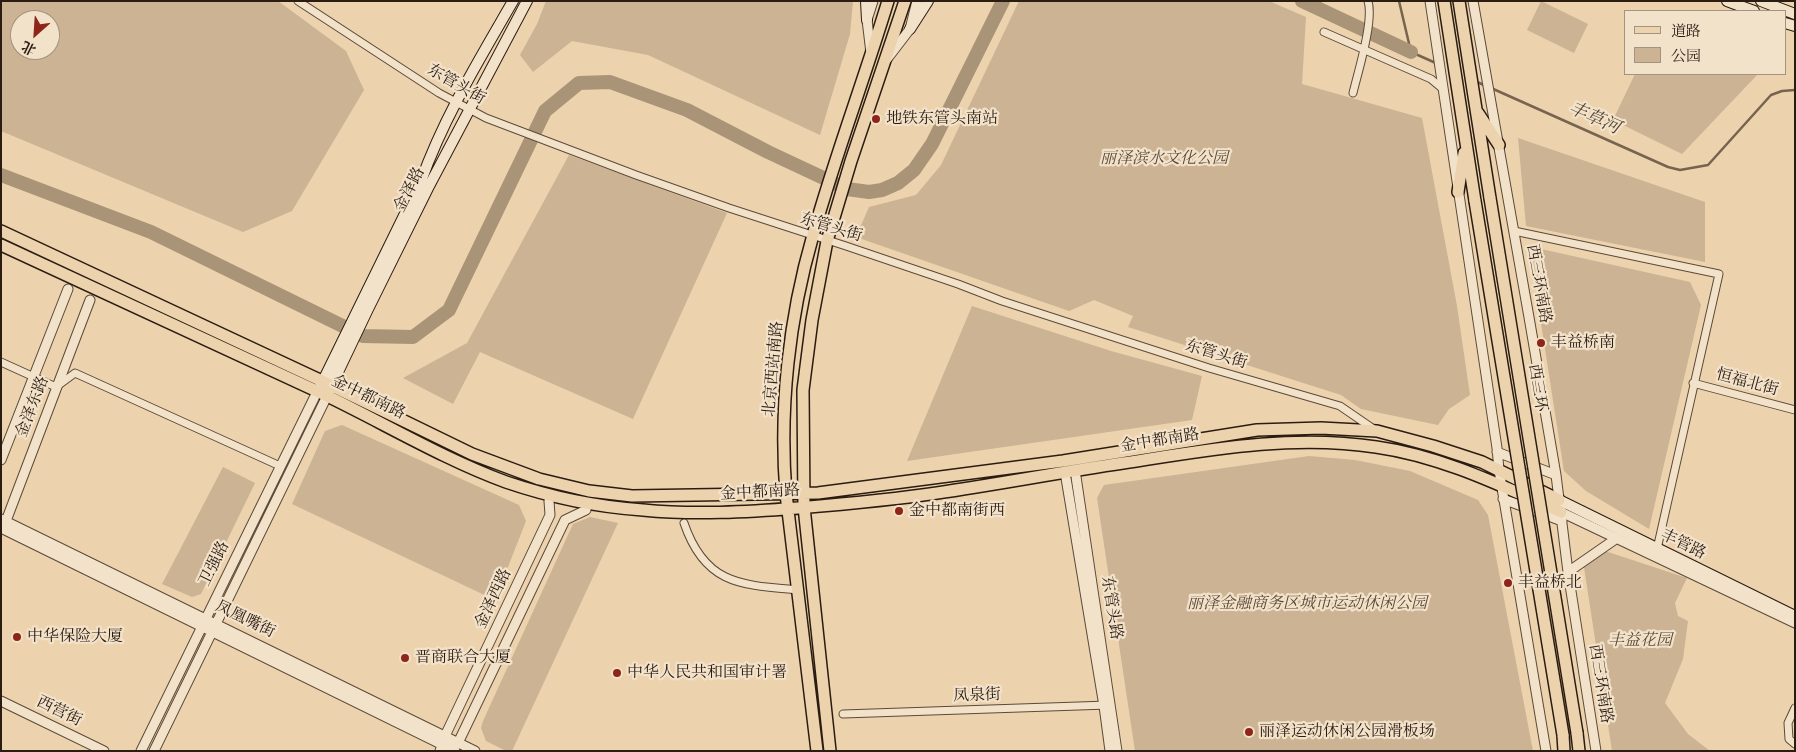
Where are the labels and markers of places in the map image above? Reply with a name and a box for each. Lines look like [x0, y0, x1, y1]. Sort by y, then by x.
place label: 地铁东管头南站 [886, 109, 998, 129]
marker: 地铁东管头南站 [870, 113, 882, 125]
place label: 丰益桥南 [1551, 333, 1615, 353]
marker: 丰益桥南 [1535, 337, 1547, 349]
place label: 金中都南街西 [909, 501, 1005, 521]
marker: 金中都南街西 [893, 505, 905, 517]
place label: 丰益桥北 [1518, 573, 1582, 593]
marker: 丰益桥北 [1502, 577, 1514, 589]
place label: 中华保险大厦 [27, 627, 123, 647]
marker: 中华保险大厦 [11, 631, 23, 643]
place label: 晋商联合大厦 [415, 648, 511, 668]
marker: 晋商联合大厦 [399, 652, 411, 664]
place label: 中华人民共和国审计署 [627, 663, 787, 683]
marker: 中华人民共和国审计署 [611, 667, 623, 679]
place label: 丽泽运动休闲公园滑板场 [1259, 722, 1435, 742]
marker: 丽泽运动休闲公园滑板场 [1243, 726, 1255, 738]

